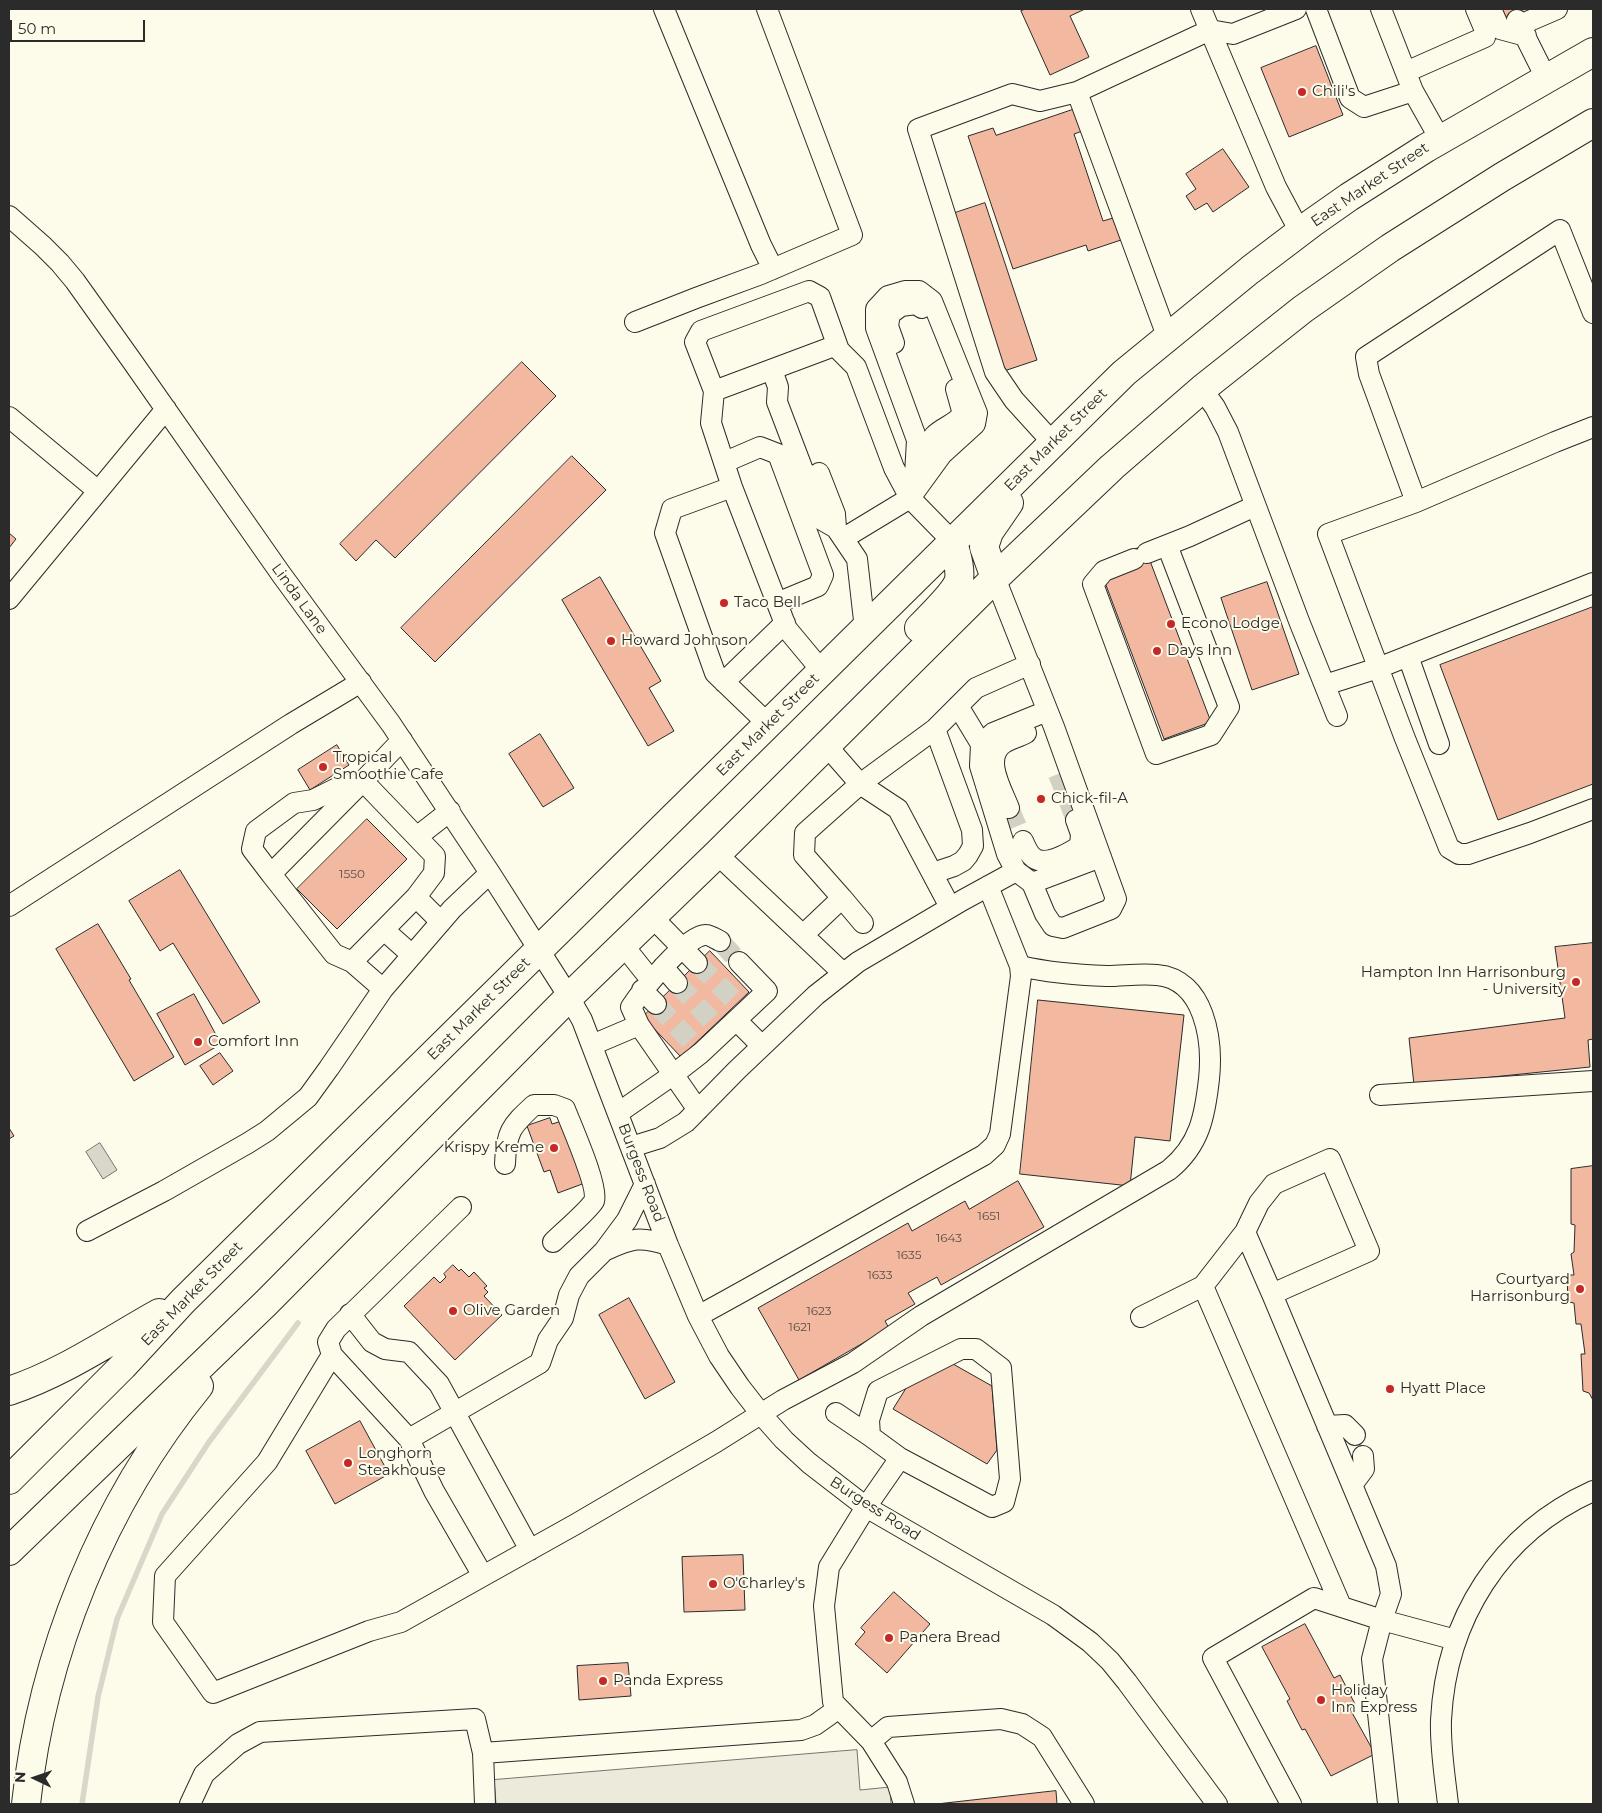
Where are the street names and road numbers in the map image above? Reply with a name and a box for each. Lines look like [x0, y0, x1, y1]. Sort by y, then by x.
street label: East Market Street [1308, 139, 1432, 231]
street label: East Market Street [1001, 385, 1111, 495]
street label: Linda Lane [267, 560, 331, 638]
street label: East Market Street [713, 670, 823, 780]
street label: East Market Street [424, 954, 534, 1064]
street label: Burgess Road [614, 1121, 668, 1225]
street label: East Market Street [138, 1238, 246, 1350]
street label: Burgess Road [826, 1473, 924, 1545]

